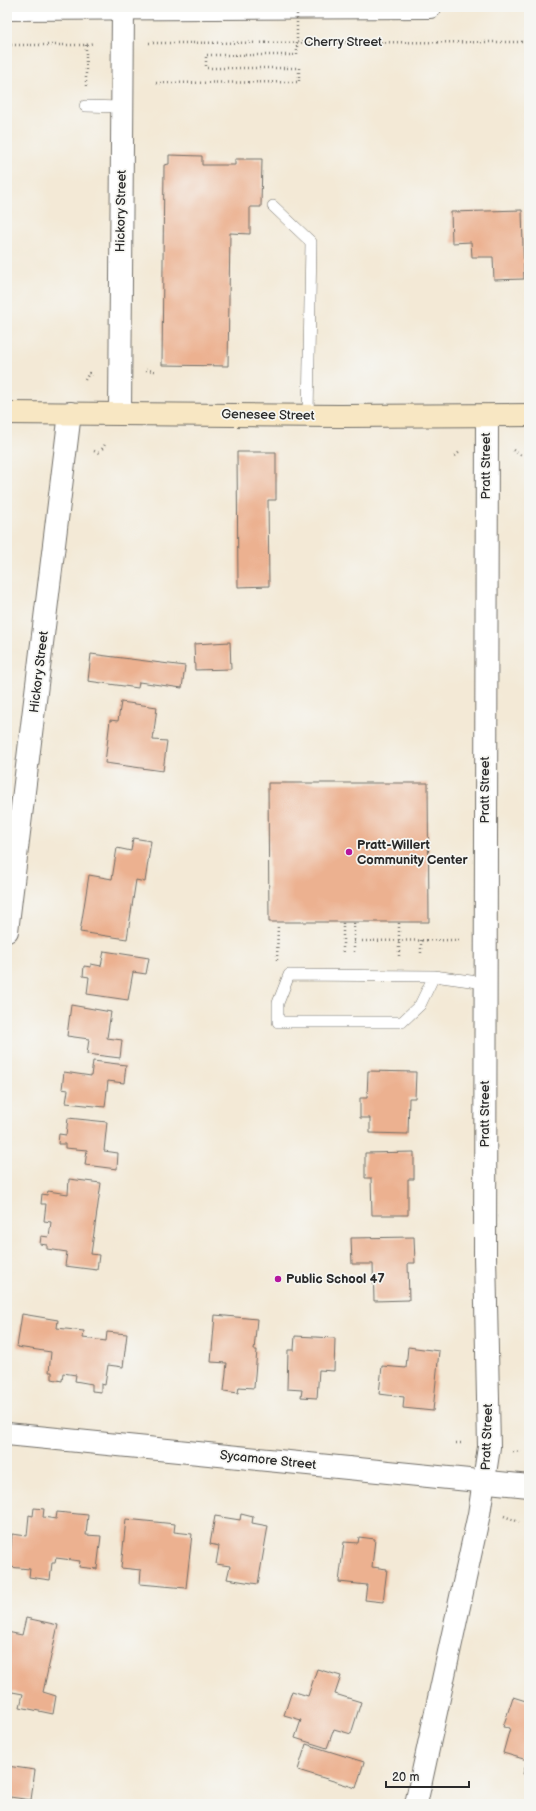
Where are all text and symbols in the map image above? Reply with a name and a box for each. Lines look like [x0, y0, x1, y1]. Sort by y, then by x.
street label: Cherry Street [304, 34, 382, 50]
street label: Hickory Street [112, 170, 130, 252]
street label: Genesee Street [221, 406, 315, 424]
street label: Pratt Street [478, 433, 494, 499]
street label: Hickory Street [26, 630, 52, 714]
street label: Pratt Street [477, 757, 493, 823]
place label: Pratt-Willert Community Center [357, 837, 468, 868]
marker: Pratt-Willert Community Center [344, 847, 354, 857]
street label: Pratt Street [477, 1081, 493, 1147]
place label: Public School 47 [286, 1271, 385, 1287]
marker: Public School 47 [273, 1274, 283, 1284]
street label: Pratt Street [478, 1403, 496, 1471]
street label: Sycamore Street [219, 1447, 317, 1473]
scale bar [386, 1763, 469, 1789]
text: 20 m [392, 1770, 419, 1785]

